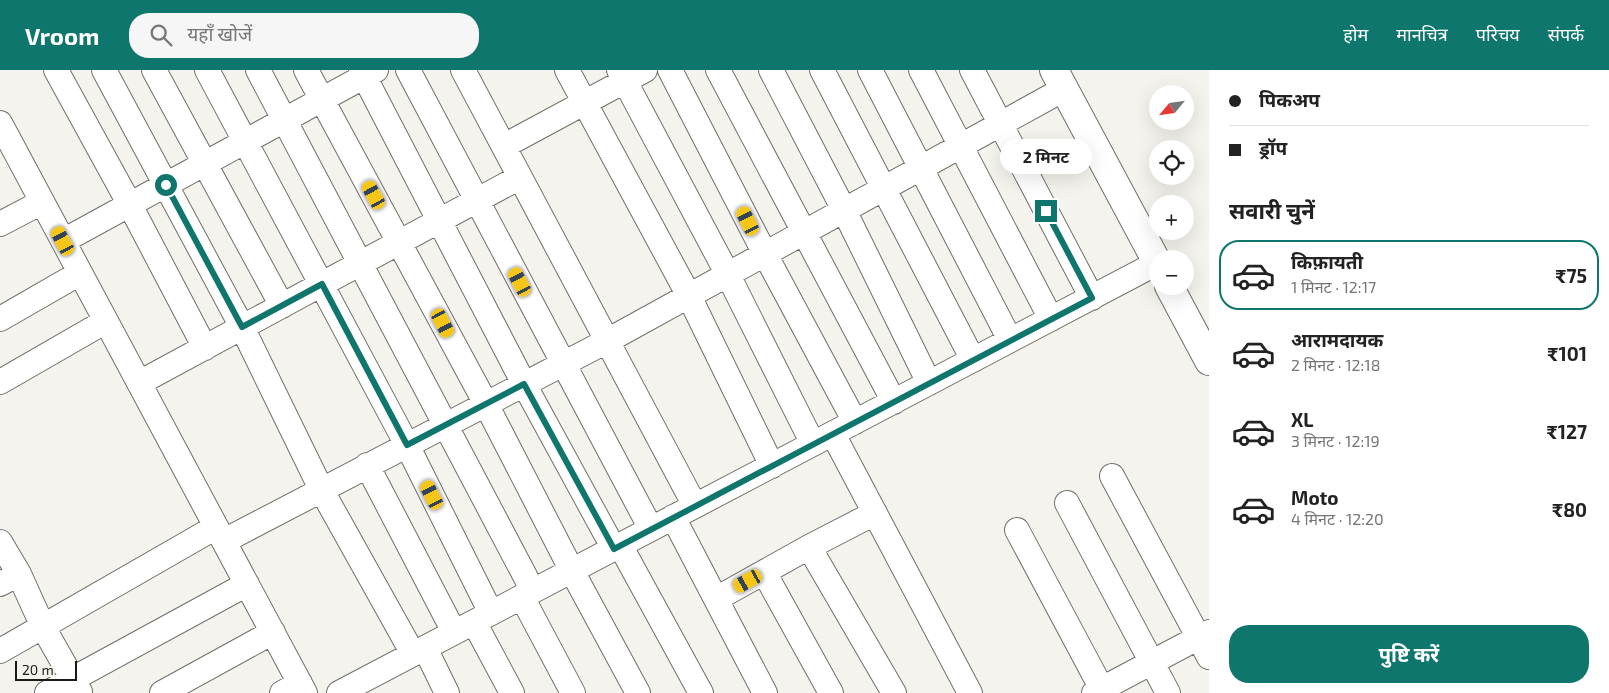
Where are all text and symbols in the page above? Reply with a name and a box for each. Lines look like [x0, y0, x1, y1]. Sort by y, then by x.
search box [129, 13, 479, 58]
text: Vroom [25, 21, 99, 50]
icon: search [147, 21, 175, 49]
text: यहाँ खोजें [187, 22, 252, 45]
text: होम [1343, 23, 1368, 45]
text: मानचित्र [1396, 23, 1448, 45]
text: परिचय [1476, 23, 1520, 45]
text: संपर्क [1548, 23, 1584, 45]
north arrow [1149, 85, 1194, 130]
map controls [1149, 85, 1194, 295]
text: पिकअप [1259, 88, 1320, 111]
text: ड्रॉप [1259, 136, 1287, 159]
callout: 2 मिनट [1000, 138, 1092, 174]
button: locate [1149, 140, 1194, 185]
text: 2 मिनट [1023, 147, 1069, 166]
route start [155, 174, 177, 196]
car [360, 178, 387, 212]
button: + [1149, 195, 1194, 240]
text: सवारी चुनें [1229, 197, 1315, 223]
route end [1035, 200, 1057, 222]
car [734, 204, 761, 238]
car [49, 224, 76, 258]
button: − [1149, 250, 1194, 295]
text: किफ़ायती [1291, 250, 1363, 273]
icon: car [1231, 253, 1276, 298]
text: ₹75 [1555, 264, 1587, 287]
car [506, 265, 533, 299]
text: 1 मिनट · 12:17 [1291, 277, 1376, 296]
car [429, 306, 456, 340]
text: आरामदायक [1291, 328, 1383, 351]
icon: car [1231, 331, 1276, 376]
text: ₹101 [1547, 342, 1587, 365]
text: 2 मिनट · 12:18 [1291, 355, 1380, 374]
text: XL [1291, 408, 1313, 431]
icon: car [1231, 409, 1276, 454]
text: ₹127 [1546, 420, 1587, 443]
text: 3 मिनट · 12:19 [1291, 431, 1380, 450]
car [418, 478, 445, 512]
text: Moto [1291, 486, 1339, 509]
icon: car [1231, 487, 1276, 532]
text: ₹80 [1552, 498, 1587, 521]
text: 4 मिनट · 12:20 [1291, 509, 1384, 528]
car [731, 567, 764, 595]
button: पुष्टि करें [1229, 625, 1589, 683]
scale bar [15, 658, 78, 681]
text: 20 m [22, 661, 54, 678]

